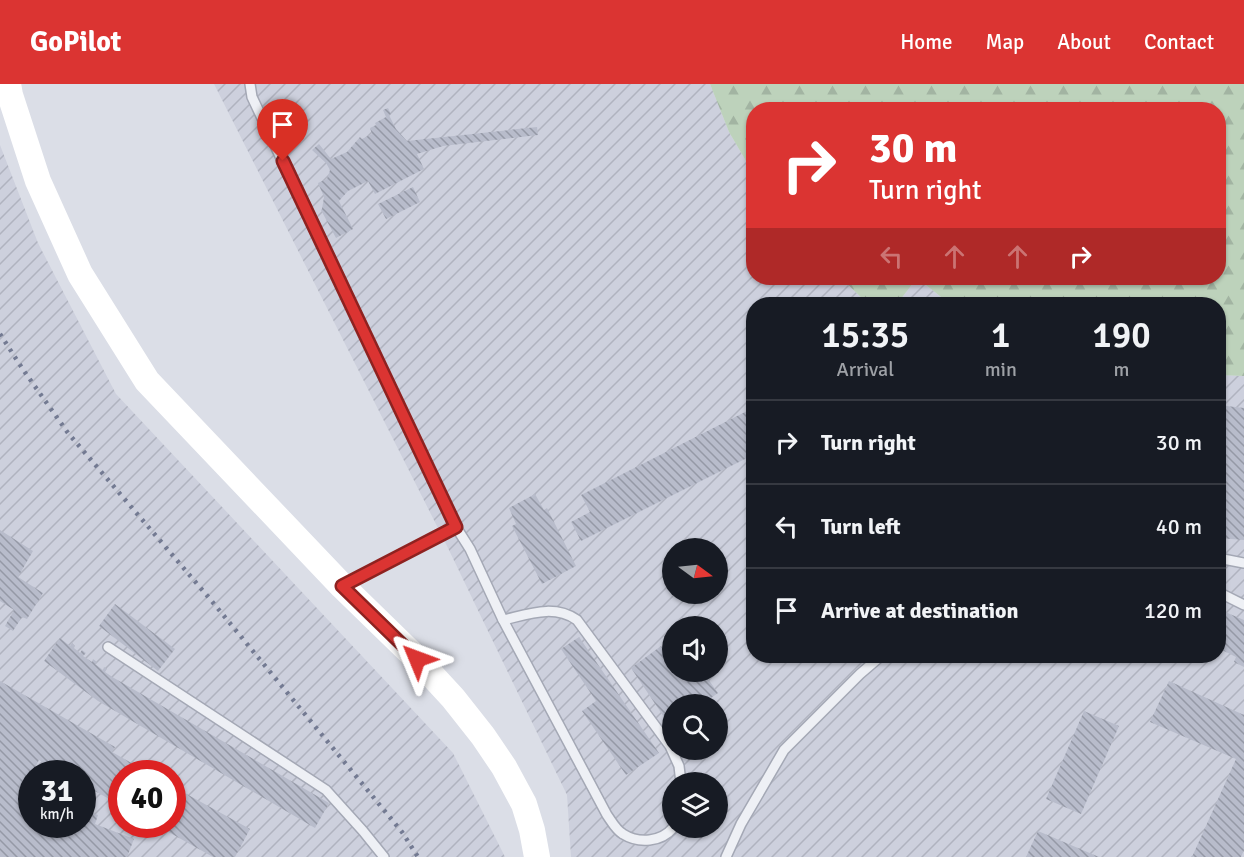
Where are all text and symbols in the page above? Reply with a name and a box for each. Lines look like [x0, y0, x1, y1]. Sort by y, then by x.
text: GoPilot [30, 25, 121, 59]
text: Home [900, 29, 953, 55]
text: Map [986, 29, 1024, 55]
text: About [1057, 29, 1111, 55]
text: Contact [1144, 29, 1214, 55]
pin [257, 99, 308, 161]
icon: arrive [266, 108, 299, 141]
text: 30 m [869, 123, 958, 174]
icon: right [770, 126, 848, 204]
text: Turn right [869, 174, 982, 207]
icon: left [875, 240, 908, 273]
icon: ahead [938, 240, 971, 273]
icon: ahead [1001, 240, 1034, 273]
icon: right [1064, 240, 1097, 273]
text: 15:35 [821, 313, 909, 358]
text: 1 [991, 313, 1011, 358]
text: 190 [1092, 313, 1151, 358]
text: Arrival [837, 357, 894, 382]
text: min [985, 357, 1017, 382]
text: m [1113, 357, 1129, 382]
icon: right [770, 426, 803, 459]
text: Turn right [821, 429, 916, 456]
text: 30 m [1156, 429, 1202, 456]
icon: left [770, 510, 803, 543]
text: Turn left [821, 513, 901, 540]
text: 40 m [1156, 513, 1202, 540]
north arrow [662, 538, 728, 604]
map controls [662, 538, 728, 838]
icon: arrive [770, 594, 803, 627]
text: Arrive at destination [821, 597, 1018, 624]
text: 120 m [1144, 597, 1202, 624]
button: sound [662, 616, 728, 682]
position arrow [385, 627, 449, 691]
button: search [662, 694, 728, 760]
speed limit sign: 40 [108, 760, 186, 838]
button: layers [662, 772, 728, 838]
text: 31 [41, 773, 73, 810]
text: km/h [40, 805, 74, 823]

